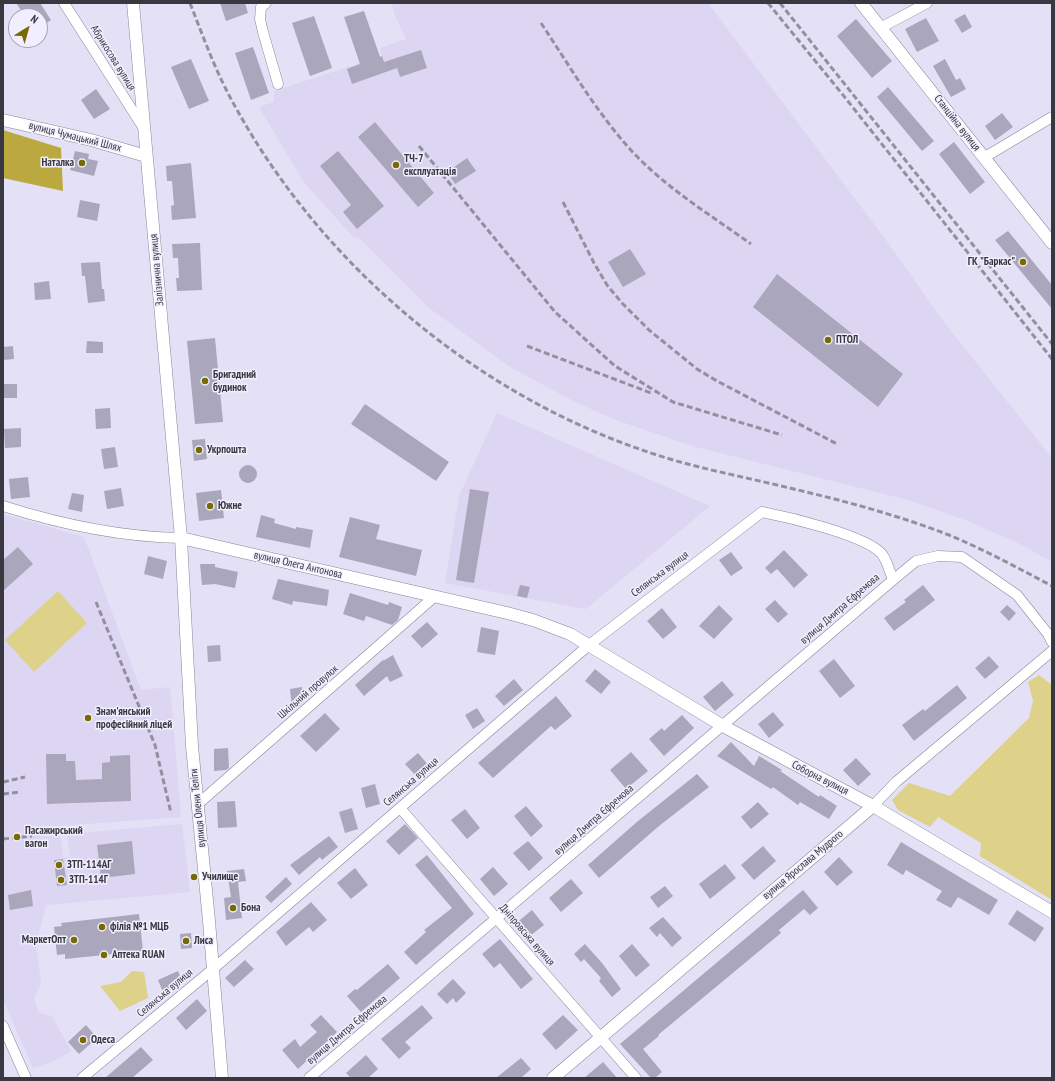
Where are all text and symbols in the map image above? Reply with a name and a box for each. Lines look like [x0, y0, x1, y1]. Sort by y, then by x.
north arrow [8, 8, 48, 48]
text: N [28, 12, 41, 27]
street label: Абрикосова вулиця [88, 23, 138, 93]
street label: Станційна вулиця [931, 92, 983, 154]
street label: вулиця Чумацький Шлях [27, 119, 123, 155]
place label: ТЧ-7 експлуатація [404, 152, 456, 178]
place label: Наталка [41, 156, 74, 170]
marker: Наталка [77, 158, 87, 168]
marker: ТЧ-7 експлуатація [391, 160, 401, 170]
street label: Залізнична вулиця [147, 233, 167, 307]
place label: ГК "Баркас" [968, 255, 1015, 269]
marker: ГК "Баркас" [1018, 257, 1028, 267]
place label: ПТОЛ [836, 333, 858, 347]
marker: ПТОЛ [823, 335, 833, 345]
place label: Бригадний будинок [213, 368, 256, 394]
marker: Бригадний будинок [200, 376, 210, 386]
place label: Укрпошта [207, 443, 246, 457]
marker: Укрпошта [194, 445, 204, 455]
place label: Южне [218, 499, 242, 513]
marker: Южне [205, 501, 215, 511]
street label: вулиця Олега Антонова [252, 548, 344, 582]
street label: Селянська вулиця [629, 548, 691, 600]
street label: вулиця Дмитра Єфремова [798, 571, 882, 647]
street label: Шкільний провулок [275, 662, 341, 722]
place label: Знам'янський професійний ліцей [96, 705, 172, 731]
marker: Знам'янський професійний ліцей [83, 713, 93, 723]
street label: Селянська вулиця [381, 755, 441, 809]
street label: Соборна вулиця [789, 758, 851, 798]
street label: вулиця Олени Теліги [187, 768, 209, 848]
street label: вулиця Дмитра Єфремова [552, 782, 636, 858]
place label: Пасажирський вагон [25, 824, 83, 850]
street label: вулиця Ярослава Мудрого [760, 828, 846, 902]
marker: Пасажирський вагон [12, 832, 22, 842]
place label: ЗТП-114АГ [67, 858, 112, 872]
marker: ЗТП-114АГ [54, 860, 64, 870]
place label: Училище [202, 870, 238, 884]
marker: Училище [189, 872, 199, 882]
place label: ЗТП-114Г [69, 873, 108, 887]
marker: ЗТП-114Г [56, 875, 66, 885]
place label: Бона [241, 901, 261, 915]
street label: Дніпровська вулиця [497, 901, 557, 969]
marker: Бона [228, 903, 238, 913]
place label: філія №1 МЦБ [110, 920, 169, 934]
marker: філія №1 МЦБ [97, 922, 107, 932]
place label: МаркетОпт [22, 933, 66, 947]
place label: Лиса [194, 934, 213, 948]
marker: МаркетОпт [69, 935, 79, 945]
marker: Лиса [181, 936, 191, 946]
place label: Аптека RUAN [112, 948, 165, 962]
marker: Аптека RUAN [99, 950, 109, 960]
street label: Селянська вулиця [135, 966, 195, 1020]
street label: вулиця Дмитра Єфремова [304, 993, 390, 1067]
place label: Одеса [91, 1033, 115, 1047]
marker: Одеса [78, 1035, 88, 1045]

